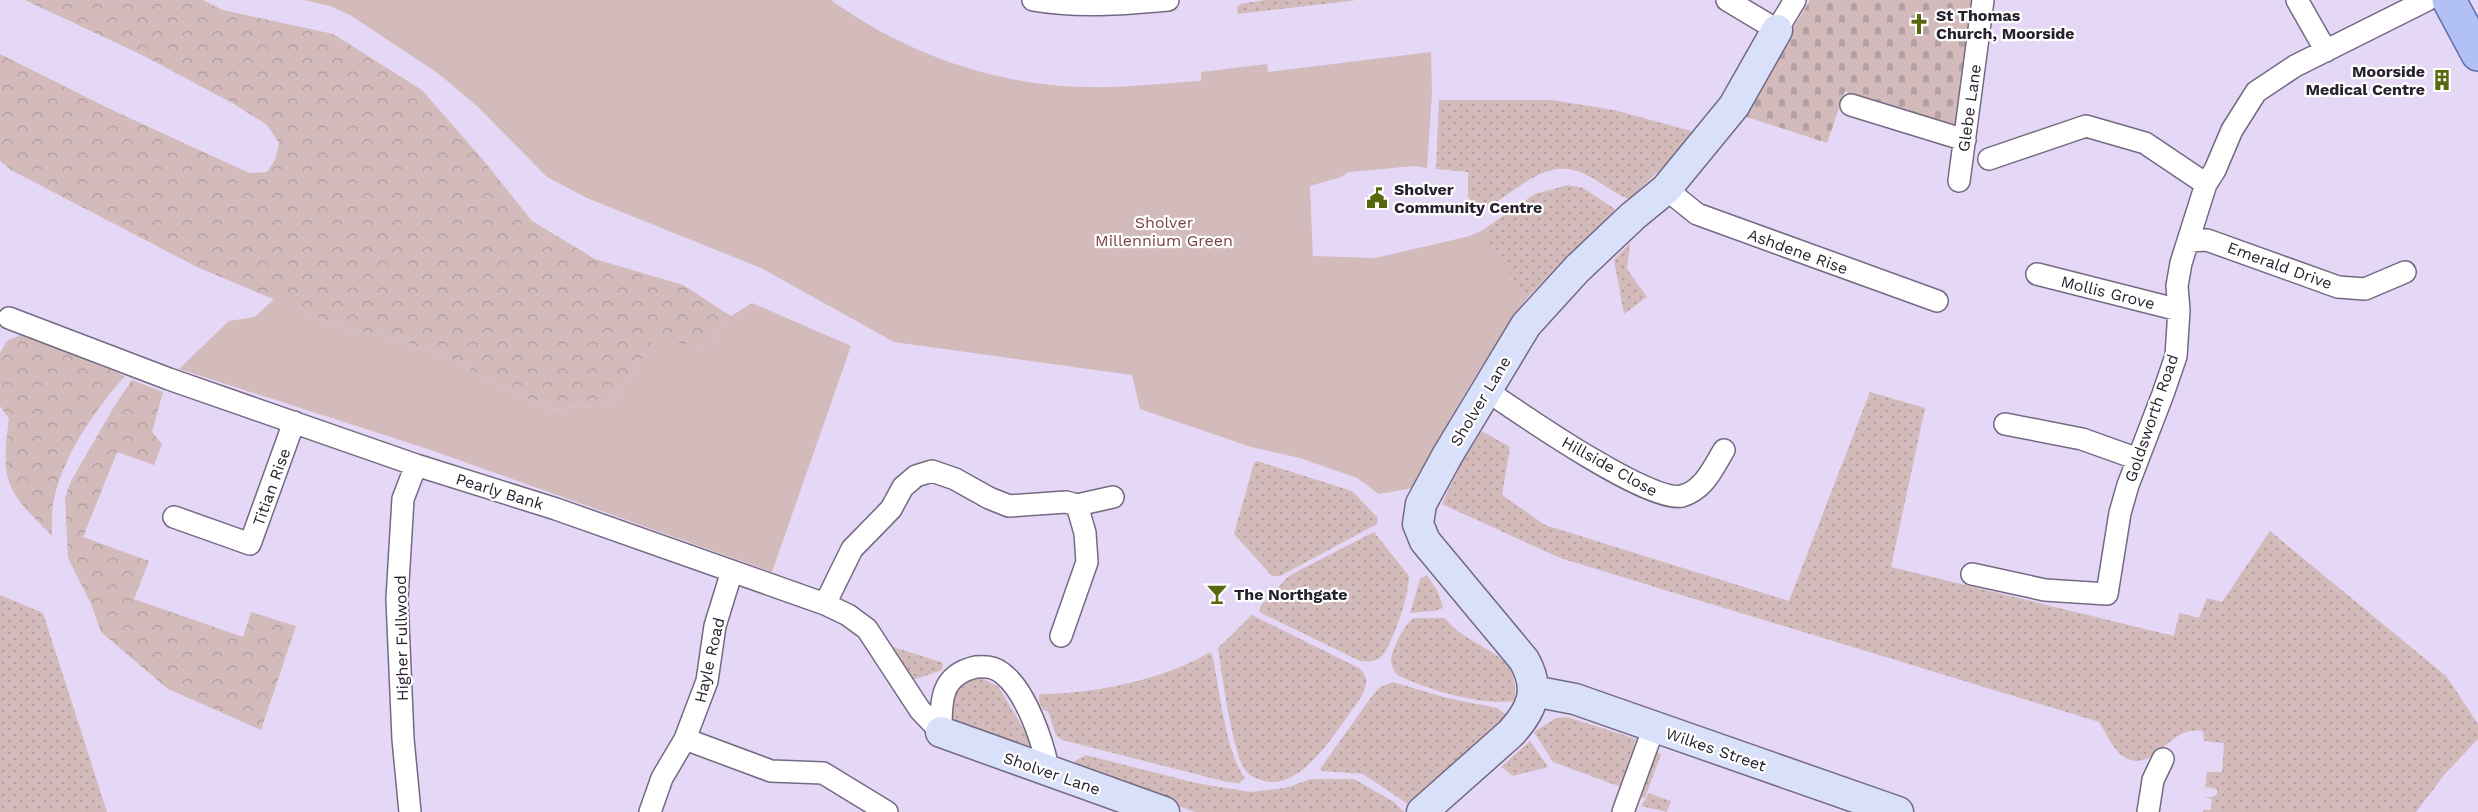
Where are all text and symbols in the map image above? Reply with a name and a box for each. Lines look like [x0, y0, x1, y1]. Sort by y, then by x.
place label: St Thomas Church, Moorside [1936, 6, 2075, 43]
church icon: St Thomas Church, Moorside [1907, 12, 1931, 36]
place label: Moorside Medical Centre [2306, 62, 2425, 99]
street label: Glebe Lane [1954, 63, 1985, 153]
building icon: Moorside Medical Centre [2430, 68, 2454, 92]
place label: Sholver Community Centre [1394, 180, 1542, 217]
public building icon: Sholver Community Centre [1365, 186, 1389, 210]
park label: Sholver Millennium Green [1095, 213, 1233, 250]
street label: Ashdene Rise [1745, 225, 1850, 278]
street label: Emerald Drive [2225, 238, 2335, 293]
street label: Mollis Grove [2059, 272, 2157, 313]
street label: Goldsworth Road [2121, 352, 2182, 485]
street label: Sholver Lane [1446, 353, 1515, 450]
street label: Hillside Close [1559, 432, 1661, 501]
street label: Titian Rise [249, 446, 294, 529]
street label: Pearly Bank [454, 469, 546, 514]
street label: Higher Fullwood [391, 575, 412, 701]
bar icon: The Northgate [1205, 582, 1229, 606]
place label: The Northgate [1234, 585, 1347, 604]
street label: Hayle Road [690, 616, 729, 705]
street label: Wilkes Street [1663, 723, 1769, 776]
street label: Sholver Lane [1001, 748, 1103, 799]

